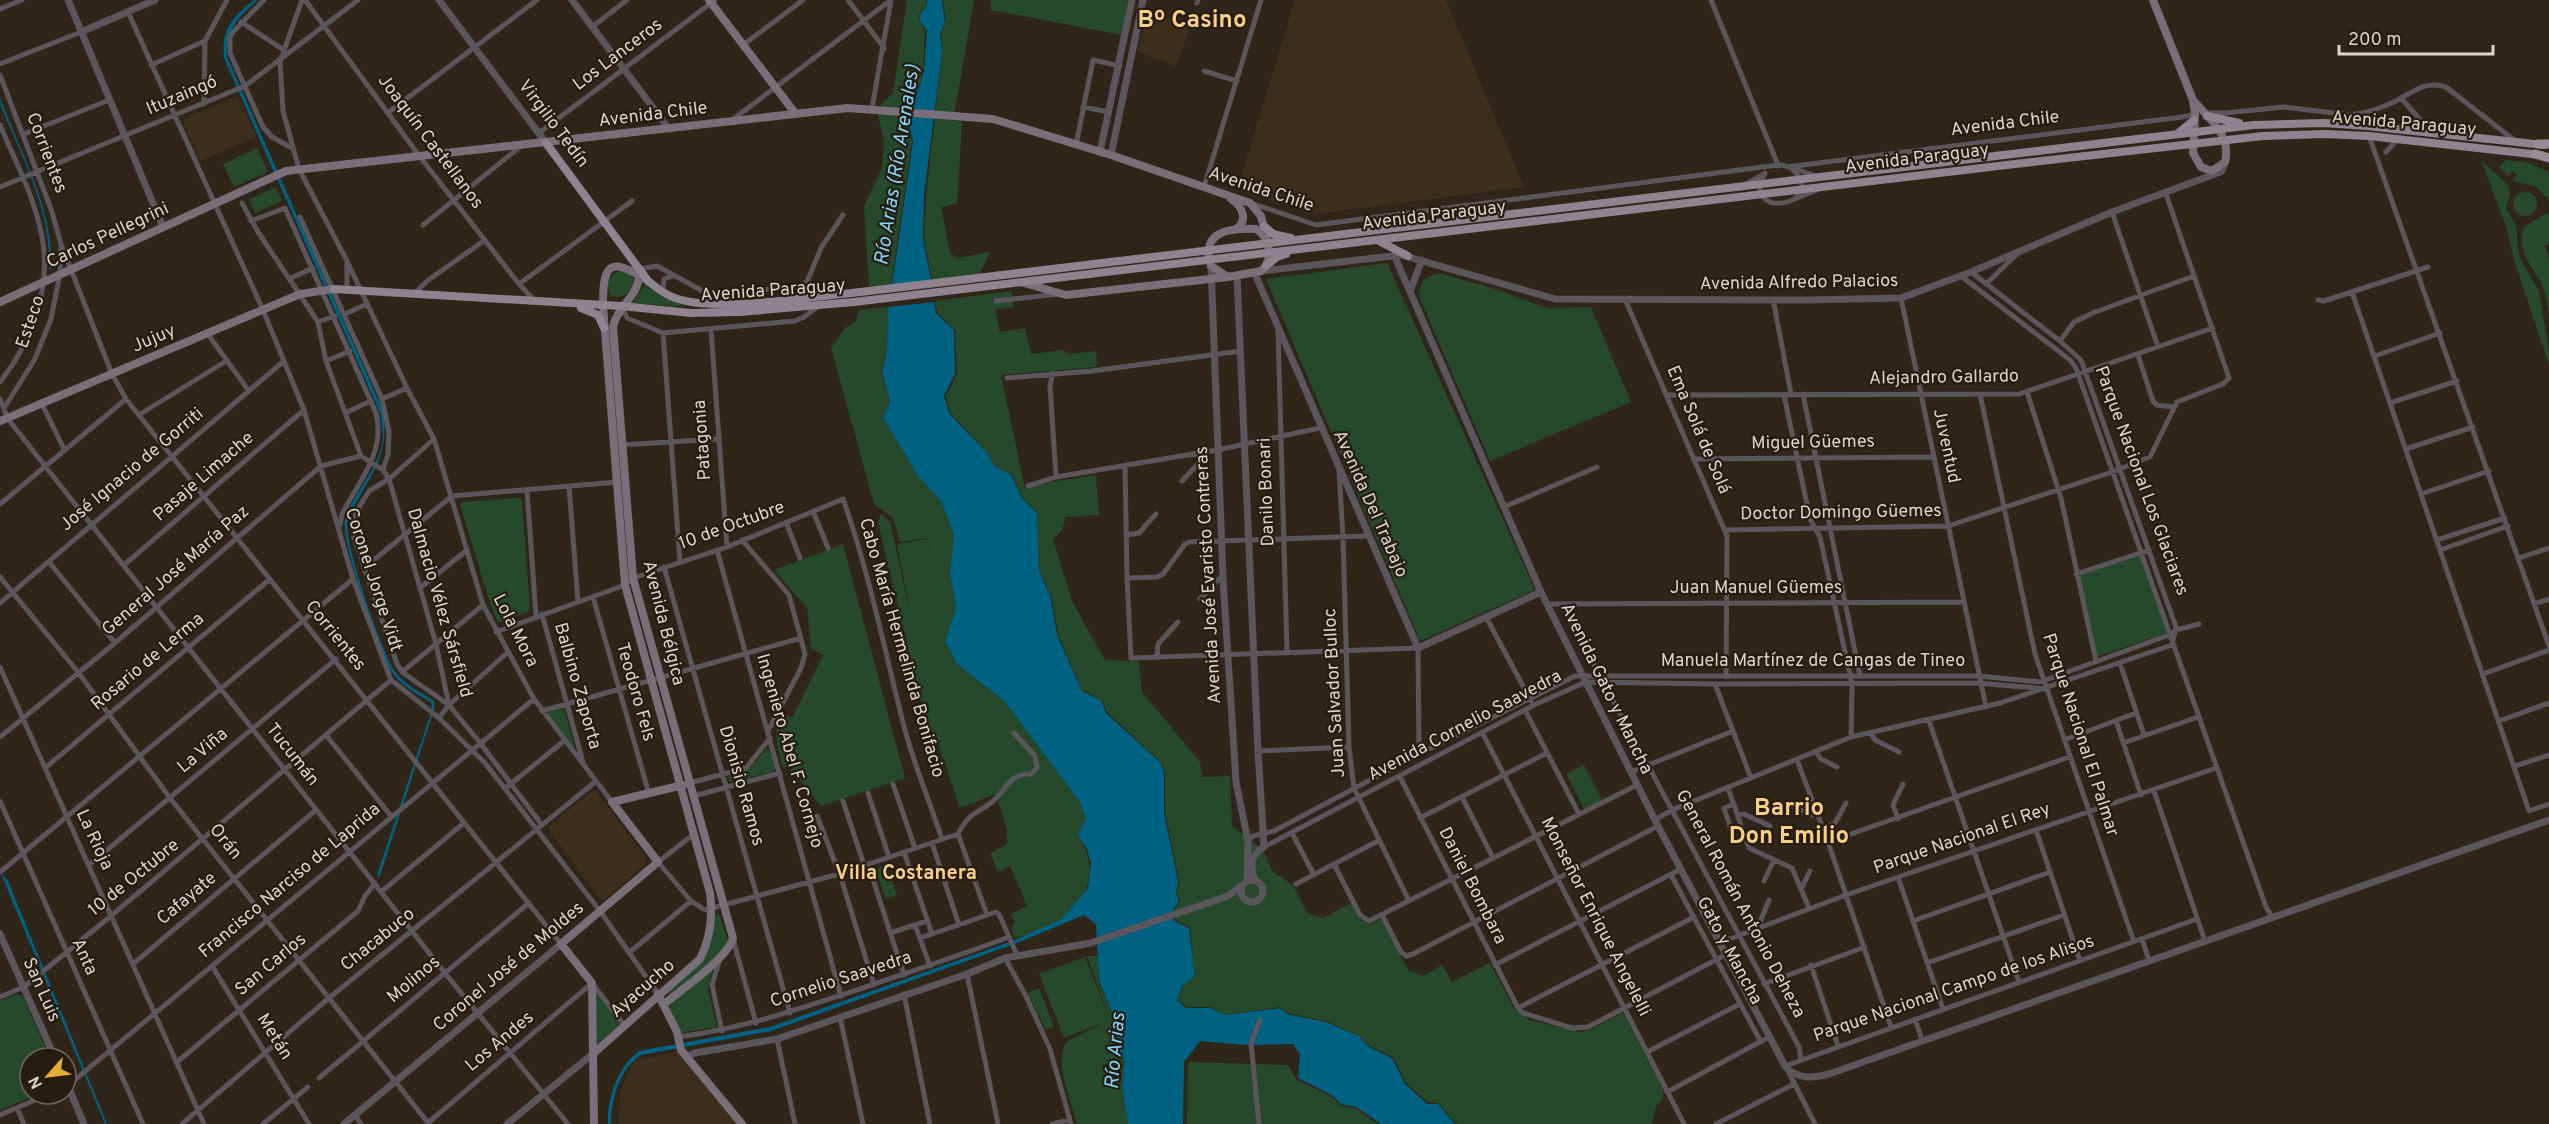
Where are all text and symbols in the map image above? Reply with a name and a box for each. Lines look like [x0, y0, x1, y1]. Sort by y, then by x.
district label: Bº Casino [1138, 6, 1246, 36]
street label: Los Lanceros [568, 14, 668, 96]
scale bar [2339, 18, 2494, 56]
text: 200 m [2348, 29, 2401, 52]
water label: Río Arias (Río Arenales) [869, 63, 927, 267]
street label: Joaquín Castellanos [372, 70, 488, 214]
street label: Ituzaingó [143, 71, 221, 121]
street label: Virgilio Tedín [512, 76, 594, 172]
street label: Avenida Chile [597, 97, 709, 133]
street label: Avenida Chile [1949, 106, 2061, 142]
street label: Avenida Paraguay [2331, 106, 2477, 142]
street label: Corrientes [20, 109, 72, 197]
street label: Avenida Paraguay [1844, 139, 1990, 179]
street label: Avenida Chile [1205, 162, 1317, 218]
street label: Avenida Paraguay [1361, 196, 1507, 236]
street label: Carlos Pellegrini [43, 198, 173, 274]
street label: Avenida Alfredo Palacios [1699, 270, 1899, 296]
street label: Avenida Paraguay [700, 274, 846, 308]
street label: Esteco [11, 292, 51, 352]
street label: Jujuy [129, 320, 179, 358]
street label: Ema Solá de Solá [1661, 362, 1735, 498]
street label: Parque Nacional Los Glaciares [2089, 363, 2193, 599]
street label: Alejandro Gallardo [1869, 365, 2019, 391]
street label: Patagonia [689, 399, 717, 481]
street label: José Ignacio de Gorriti [55, 403, 209, 537]
street label: Juventud [1927, 407, 1965, 485]
street label: Pasaje Limache [149, 427, 259, 527]
street label: Avenida Del Trabajo [1327, 427, 1413, 581]
street label: Miguel Güemes [1751, 430, 1875, 456]
street label: Danilo Bonari [1254, 437, 1280, 547]
street label: Avenida José Evaristo Contreras [1191, 445, 1227, 705]
street label: 10 de Octubre [676, 496, 788, 556]
street label: Doctor Domingo Güemes [1740, 500, 1942, 526]
street label: General José María Paz [98, 501, 254, 641]
street label: Coronel Jorge Vidt [339, 505, 407, 655]
street label: Dalmacio Vélez Sársfield [401, 506, 477, 700]
street label: Cabo María Hermelinda Bonifacio [853, 516, 949, 780]
street label: Avenida Bélgica [636, 558, 690, 688]
street label: Juan Manuel Güemes [1670, 577, 1842, 600]
street label: Lola Mora [487, 591, 543, 671]
street label: Corrientes [300, 596, 370, 676]
street label: Avenida Gato y Mancha [1555, 600, 1657, 778]
street label: Rosario de Lerma [87, 608, 209, 716]
street label: Juan Salvador Bulloc [1319, 608, 1351, 778]
street label: Balbino Zaporta [548, 620, 606, 752]
street label: Parque Nacional El Palmar [2036, 630, 2124, 840]
street label: Teodoro Fels [610, 640, 660, 744]
street label: Manuela Martínez de Cangas de Tineo [1661, 650, 1965, 673]
street label: Ingeniero Abel F. Cornejo [750, 651, 828, 851]
street label: Avenida Cornelio Saavedra [1364, 665, 1566, 787]
street label: Tucumán [260, 719, 324, 791]
street label: La Viña [173, 723, 233, 779]
street label: Dionisio Ramos [713, 723, 769, 849]
street label: General Román Antonio Deheza [1670, 786, 1810, 1022]
district label: Barrio Don Emilio [1729, 794, 1849, 852]
street label: Francisco Narciso de Laprida [194, 798, 386, 964]
street label: Parque Nacional El Rey [1871, 798, 2053, 880]
street label: La Rioja [70, 806, 118, 874]
street label: Monseñor Enrique Angelelli [1535, 813, 1655, 1021]
street label: Orán [204, 819, 246, 865]
street label: Daniel Bombara [1433, 824, 1511, 948]
street label: 10 de Octubre [84, 834, 184, 922]
district label: Villa Costanera [835, 861, 977, 887]
street label: Cafayate [152, 867, 222, 931]
street label: Gato y Mancha [1691, 893, 1767, 1009]
street label: Coronel José de Moldes [429, 897, 589, 1037]
street label: Chacabuco [336, 903, 420, 977]
street label: San Carlos [231, 929, 311, 1001]
street label: Parque Nacional Campo de los Alisos [1810, 930, 2098, 1048]
street label: Anta [66, 935, 102, 979]
street label: Cornelio Saavedra [767, 946, 915, 1014]
street label: Molinos [383, 951, 445, 1009]
street label: San Luis [17, 954, 65, 1026]
street label: Ayacucho [606, 955, 680, 1023]
street label: Los Andes [461, 1007, 539, 1077]
street label: Metán [251, 1010, 297, 1064]
water label: Río Arias [1100, 1011, 1132, 1090]
north arrow [18, 1046, 78, 1106]
text: N [25, 1072, 48, 1092]

